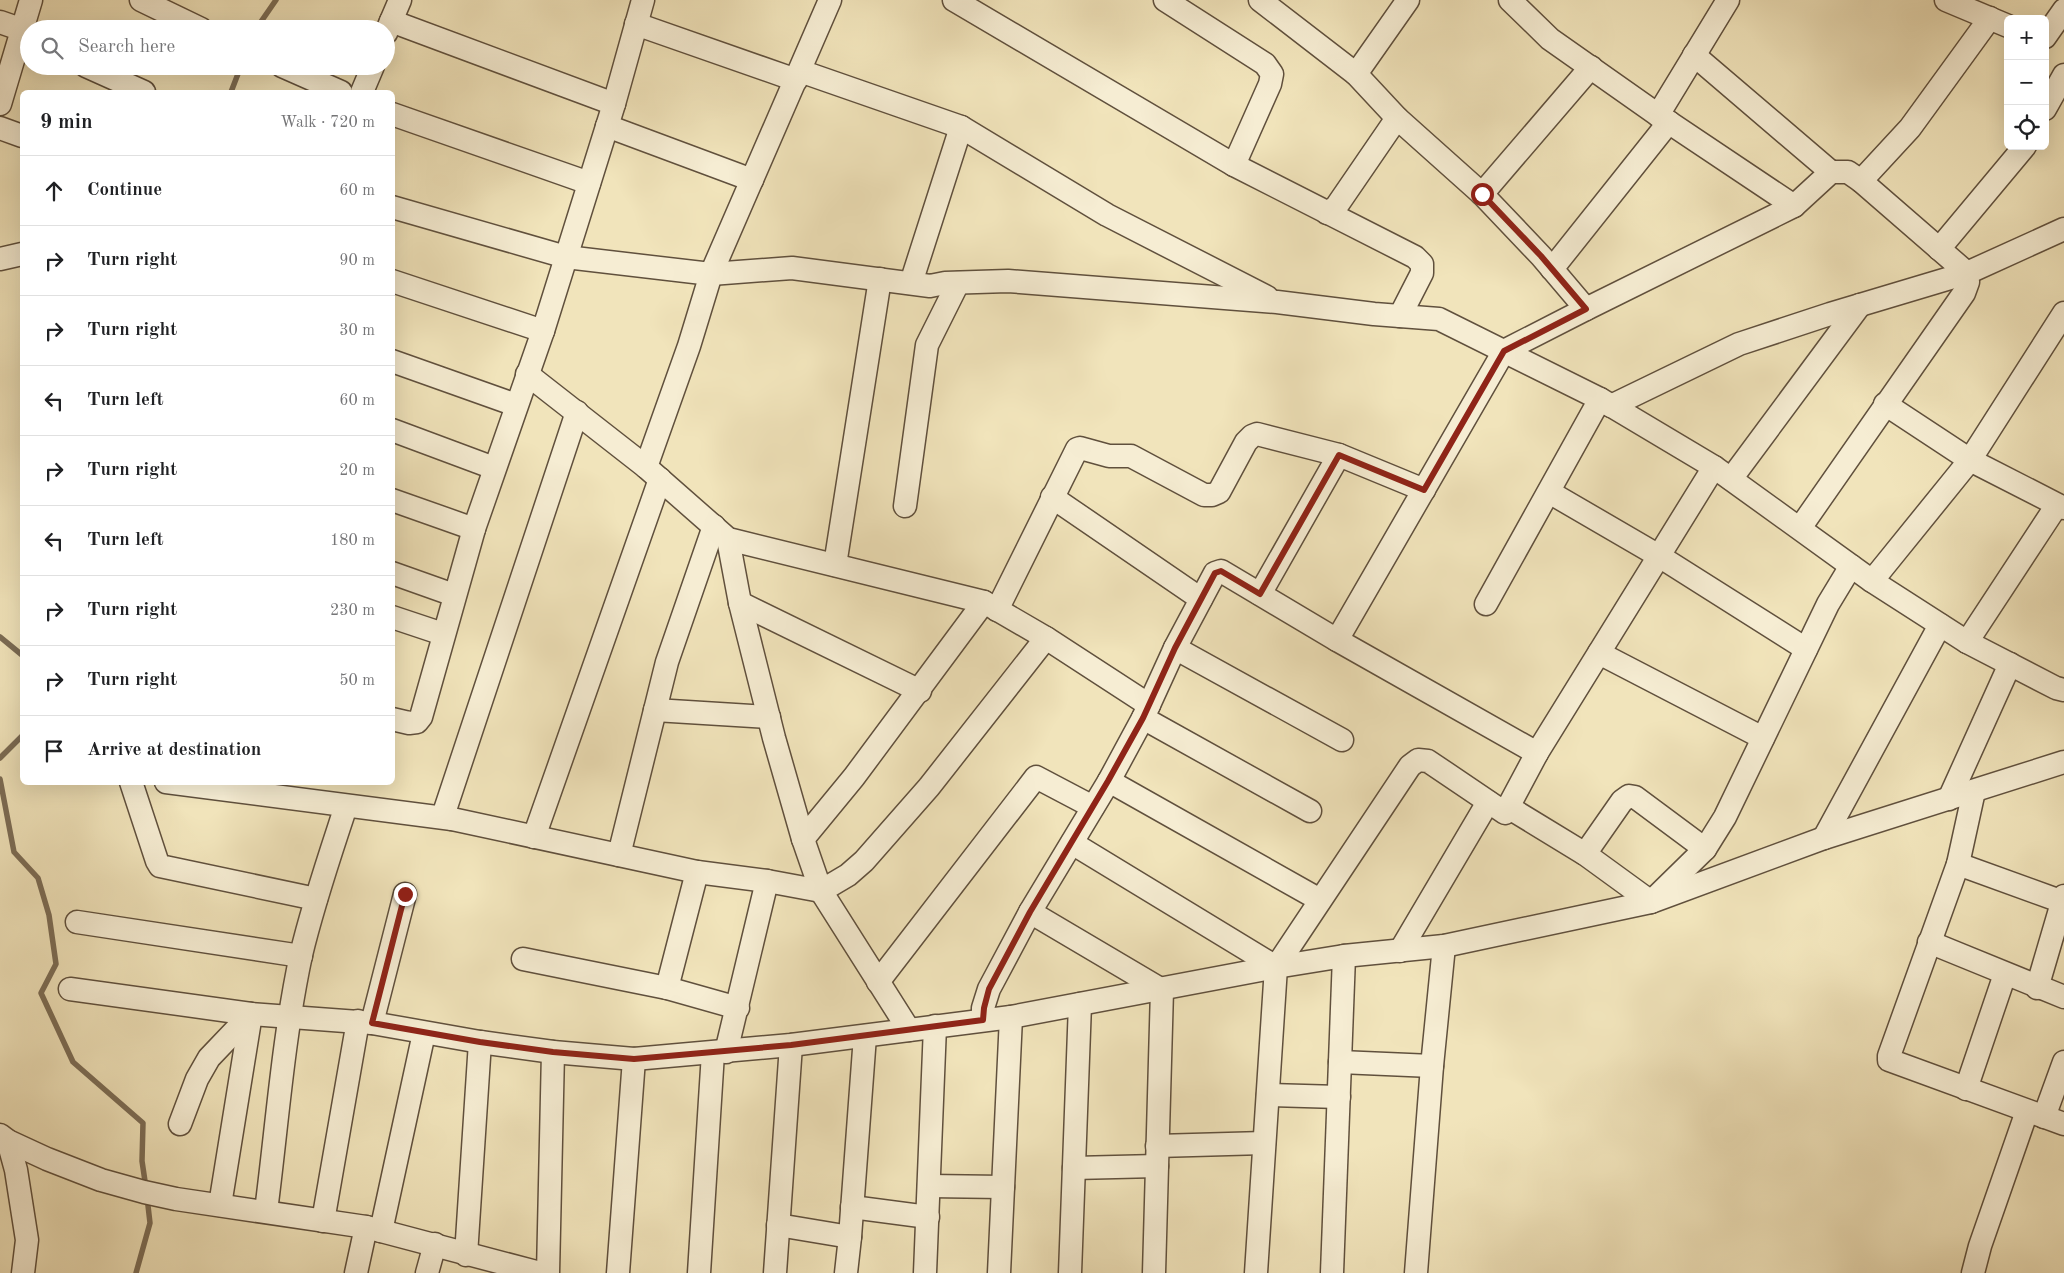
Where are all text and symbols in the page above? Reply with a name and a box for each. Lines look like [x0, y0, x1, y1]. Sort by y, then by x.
map controls [2004, 15, 2049, 150]
button: + [2004, 15, 2049, 60]
search box [20, 20, 395, 75]
icon: search [38, 34, 66, 62]
text: Search here [78, 38, 175, 57]
button: − [2004, 60, 2049, 105]
button: locate [2004, 105, 2049, 150]
text: 9 min [40, 112, 93, 133]
text: Walk · 720 m [280, 115, 375, 131]
icon: ahead [40, 177, 68, 205]
text: Continue [87, 181, 162, 200]
text: 60 m [339, 183, 375, 199]
route start [1471, 183, 1494, 206]
icon: right [40, 247, 68, 275]
text: Turn right [87, 251, 177, 270]
text: 90 m [339, 253, 375, 269]
icon: right [40, 317, 68, 345]
text: Turn right [87, 321, 177, 340]
text: 30 m [339, 323, 375, 339]
icon: left [40, 387, 68, 415]
text: Turn left [87, 391, 164, 410]
text: 60 m [339, 393, 375, 409]
icon: right [40, 457, 68, 485]
text: Turn right [87, 461, 177, 480]
text: 20 m [339, 463, 375, 479]
icon: left [40, 527, 68, 555]
text: Turn left [87, 531, 164, 550]
text: 180 m [330, 533, 375, 549]
icon: right [40, 597, 68, 625]
text: Turn right [87, 601, 177, 620]
text: 230 m [330, 603, 375, 619]
icon: right [40, 667, 68, 695]
text: Turn right [87, 671, 177, 690]
text: 50 m [339, 673, 375, 689]
icon: arrive [40, 737, 68, 765]
text: Arrive at destination [87, 741, 261, 760]
route end [394, 883, 417, 906]

